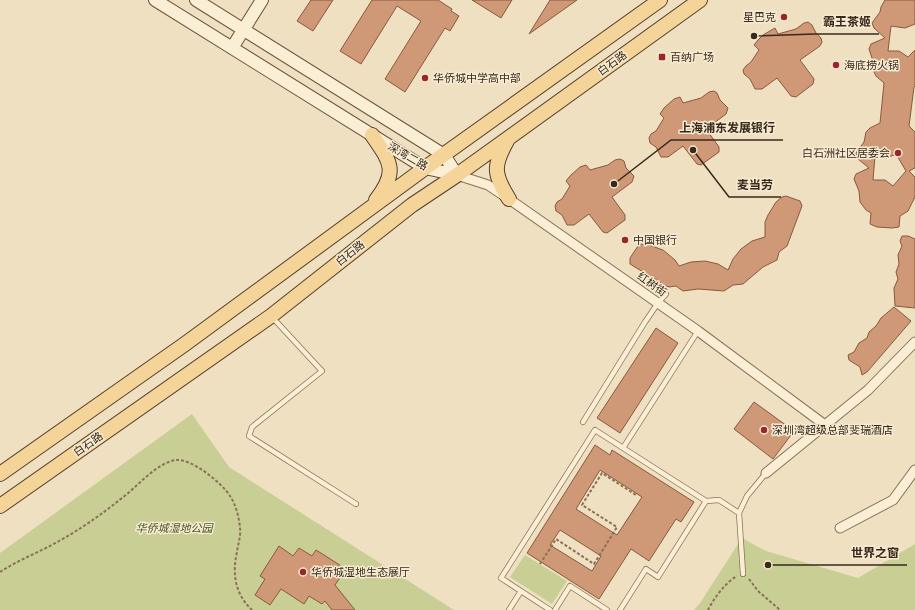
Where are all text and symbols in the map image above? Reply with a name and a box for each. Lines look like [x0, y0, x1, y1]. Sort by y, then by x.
callout: 霸王茶姬 [815, 10, 879, 34]
place label: 星巴克 [743, 11, 776, 24]
marker: 星巴克 [779, 12, 789, 22]
text: 霸王茶姬 [823, 15, 871, 29]
street label: 白石路 [595, 48, 629, 78]
place label: 百纳广场 [670, 51, 714, 64]
marker: 百纳广场 [657, 52, 667, 62]
place label: 海底捞火锅 [844, 59, 899, 72]
marker: 海底捞火锅 [831, 60, 841, 70]
place label: 华侨城中学高中部 [433, 72, 521, 85]
marker: 华侨城中学高中部 [420, 73, 430, 83]
callout: 上海浦东发展银行 [671, 116, 783, 140]
text: 上海浦东发展银行 [679, 121, 775, 135]
street label: 深湾二路 [385, 140, 430, 173]
place label: 白石洲社区居委会 [802, 147, 890, 160]
marker: 白石洲社区居委会 [893, 148, 903, 158]
callout: 麦当劳 [729, 173, 781, 197]
text: 麦当劳 [737, 178, 773, 192]
place label: 中国银行 [633, 234, 677, 247]
marker: 中国银行 [620, 235, 630, 245]
street label: 白石路 [333, 238, 367, 269]
street label: 红树街 [634, 270, 669, 299]
place label: 深圳湾超级总部斐瑞酒店 [772, 424, 893, 437]
marker: 深圳湾超级总部斐瑞酒店 [759, 425, 769, 435]
street label: 白石路 [71, 430, 106, 459]
park label: 华侨城湿地公园 [136, 522, 214, 535]
callout: 世界之窗 [843, 541, 907, 565]
text: 世界之窗 [851, 546, 899, 560]
place label: 华侨城湿地生态展厅 [311, 566, 410, 579]
marker: 华侨城湿地生态展厅 [298, 567, 308, 577]

